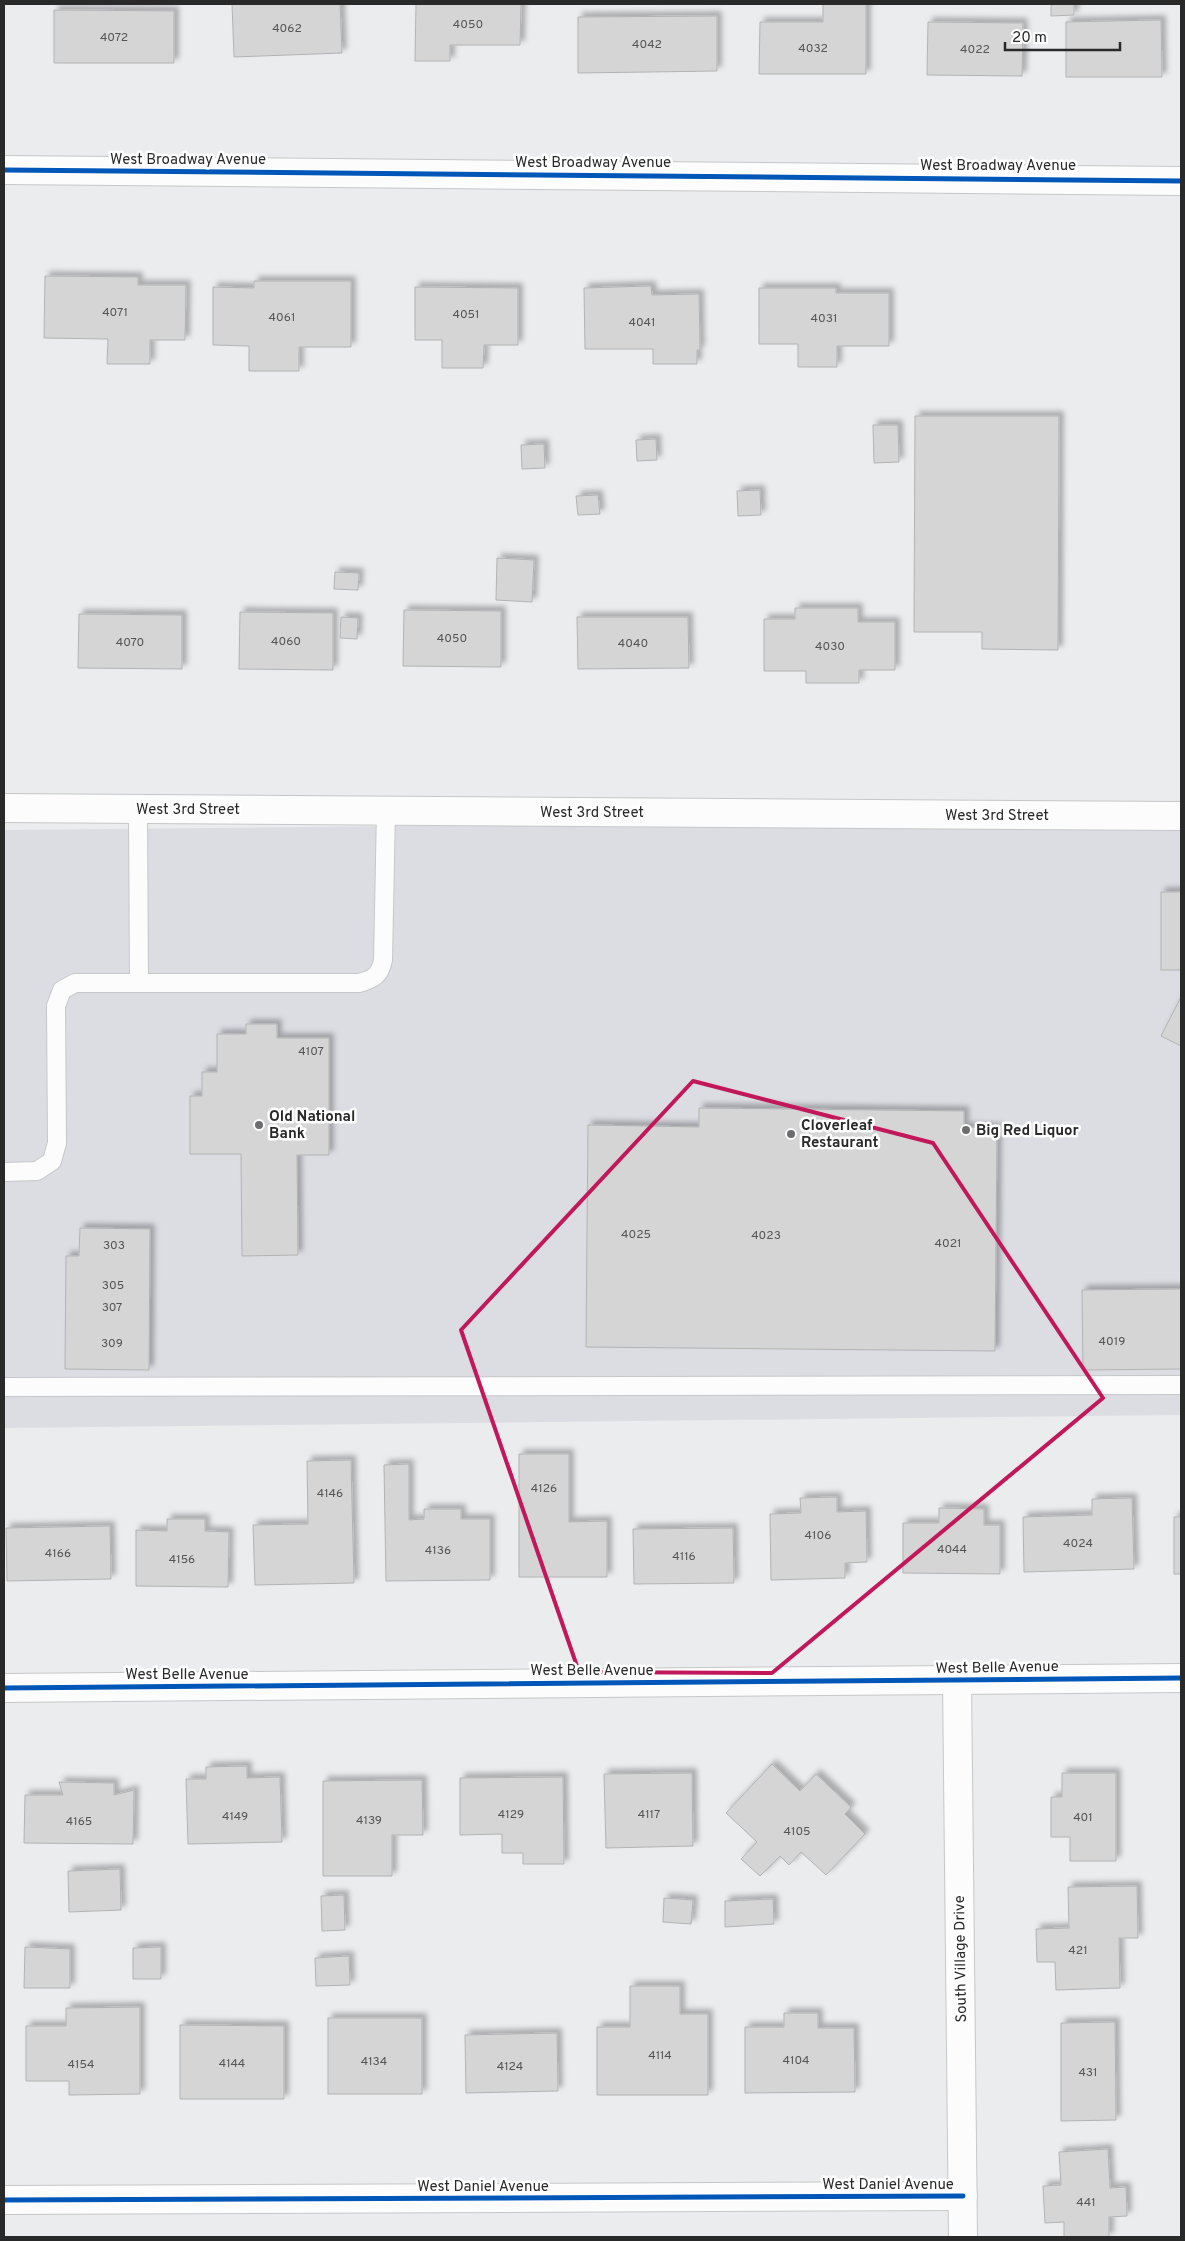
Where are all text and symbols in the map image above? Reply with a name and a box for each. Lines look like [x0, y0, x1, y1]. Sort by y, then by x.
house number: 4050 [453, 17, 483, 33]
scale bar [1005, 20, 1120, 52]
house number: 4062 [272, 21, 302, 37]
text: 20 m [1012, 29, 1047, 48]
house number: 4072 [100, 30, 128, 46]
house number: 4042 [632, 37, 662, 53]
house number: 4032 [798, 41, 828, 57]
house number: 4022 [960, 42, 990, 58]
street label: West Broadway Avenue [110, 151, 266, 170]
street label: West Broadway Avenue [515, 154, 671, 173]
street label: West Broadway Avenue [920, 157, 1076, 176]
house number: 4071 [102, 305, 128, 321]
house number: 4051 [452, 307, 480, 323]
house number: 4061 [269, 310, 295, 326]
house number: 4031 [811, 311, 837, 327]
house number: 4041 [628, 315, 656, 331]
house number: 4050 [437, 631, 467, 647]
house number: 4060 [271, 634, 301, 650]
house number: 4070 [116, 635, 144, 651]
house number: 4040 [618, 636, 648, 652]
house number: 4030 [815, 639, 845, 655]
street label: West 3rd Street [136, 801, 240, 820]
street label: West 3rd Street [540, 804, 644, 823]
street label: West 3rd Street [945, 807, 1049, 826]
house number: 4107 [298, 1044, 324, 1060]
place label: Old National Bank [269, 1108, 355, 1144]
place label: Cloverleaf Restaurant [801, 1117, 878, 1153]
marker: Old National Bank [253, 1119, 265, 1131]
place label: Big Red Liquor [976, 1122, 1079, 1141]
marker: Big Red Liquor [960, 1124, 972, 1136]
marker: Cloverleaf Restaurant [785, 1128, 797, 1140]
house number: 4025 [621, 1227, 651, 1243]
house number: 4023 [751, 1228, 781, 1244]
house number: 4021 [935, 1236, 961, 1252]
house number: 303 [103, 1238, 125, 1254]
house number: 305 [102, 1278, 124, 1294]
house number: 307 [102, 1300, 122, 1316]
house number: 4019 [1099, 1334, 1125, 1350]
house number: 309 [101, 1336, 123, 1352]
house number: 4126 [531, 1481, 557, 1497]
house number: 4146 [317, 1486, 343, 1502]
house number: 4106 [805, 1528, 831, 1544]
house number: 4024 [1063, 1536, 1093, 1552]
house number: 4044 [937, 1542, 967, 1558]
house number: 4136 [425, 1543, 451, 1559]
house number: 4166 [45, 1546, 71, 1562]
house number: 4116 [672, 1549, 696, 1565]
house number: 4156 [169, 1552, 195, 1568]
street label: West Belle Avenue [935, 1658, 1059, 1679]
street label: West Belle Avenue [530, 1662, 654, 1681]
street label: West Belle Avenue [125, 1666, 249, 1685]
house number: 4129 [498, 1807, 524, 1823]
house number: 4117 [638, 1807, 660, 1823]
house number: 4149 [222, 1809, 248, 1825]
house number: 401 [1073, 1810, 1093, 1826]
house number: 4139 [356, 1813, 382, 1829]
house number: 4165 [66, 1814, 92, 1830]
house number: 4105 [783, 1824, 811, 1840]
street label: South Village Drive [951, 1895, 972, 2023]
house number: 421 [1068, 1943, 1088, 1959]
house number: 4114 [648, 2048, 672, 2064]
house number: 4104 [782, 2053, 810, 2069]
house number: 4134 [361, 2054, 387, 2070]
house number: 4144 [219, 2056, 245, 2072]
house number: 4154 [67, 2057, 95, 2073]
house number: 4124 [497, 2059, 523, 2075]
house number: 431 [1078, 2065, 1098, 2081]
street label: West Daniel Avenue [822, 2176, 954, 2195]
street label: West Daniel Avenue [417, 2178, 549, 2197]
house number: 441 [1076, 2195, 1096, 2211]

